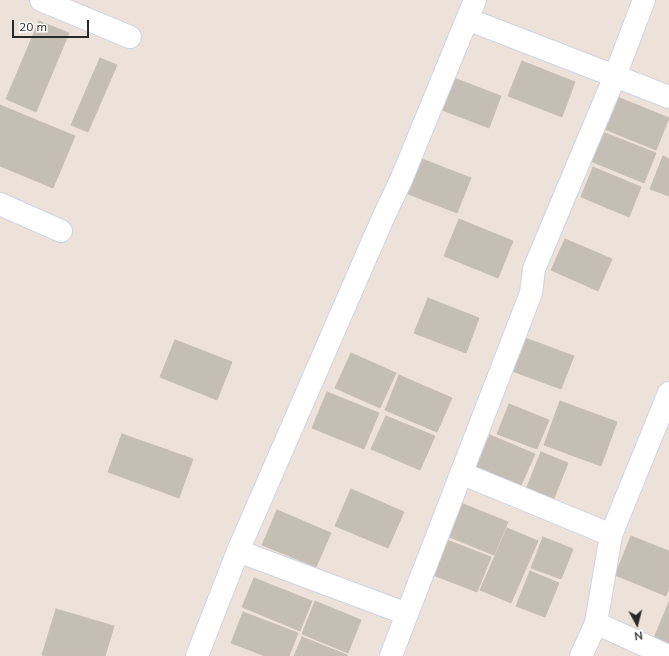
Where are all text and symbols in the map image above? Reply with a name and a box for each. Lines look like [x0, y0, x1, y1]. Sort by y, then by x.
scale bar [14, 12, 91, 38]
text: 20 m [19, 19, 47, 34]
north arrow [617, 604, 657, 644]
text: N [633, 628, 643, 643]

